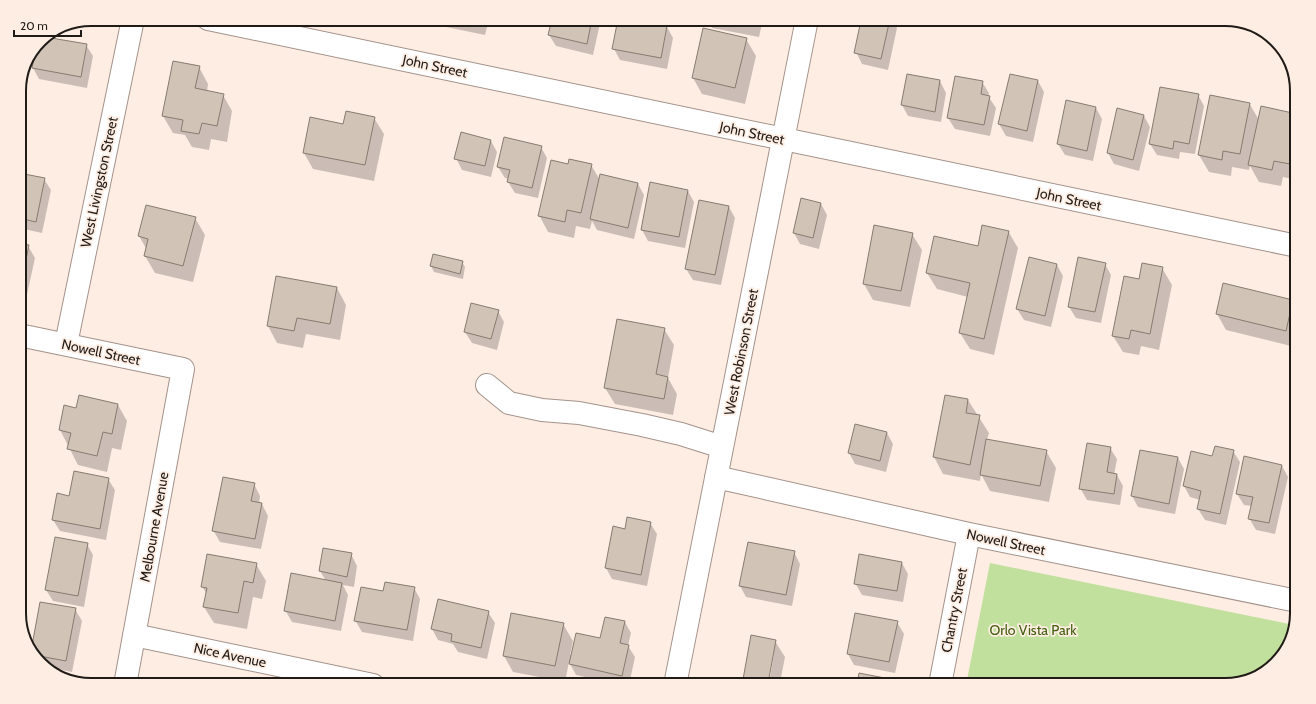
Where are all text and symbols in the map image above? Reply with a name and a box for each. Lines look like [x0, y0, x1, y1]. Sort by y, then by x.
scale bar [14, 12, 81, 38]
text: 20 m [20, 18, 48, 33]
street label: John Street [400, 50, 469, 82]
street label: West Livingston Street [76, 115, 122, 249]
street label: John Street [717, 117, 786, 149]
street label: John Street [1034, 183, 1103, 215]
street label: West Robinson Street [720, 287, 762, 417]
street label: Nowell Street [60, 335, 142, 369]
street label: Melbourne Avenue [135, 471, 173, 583]
street label: Nowell Street [965, 525, 1047, 559]
street label: Chantry Street [937, 566, 971, 654]
park label: Orlo Vista Park [990, 621, 1077, 639]
street label: Nice Avenue [192, 639, 268, 671]

